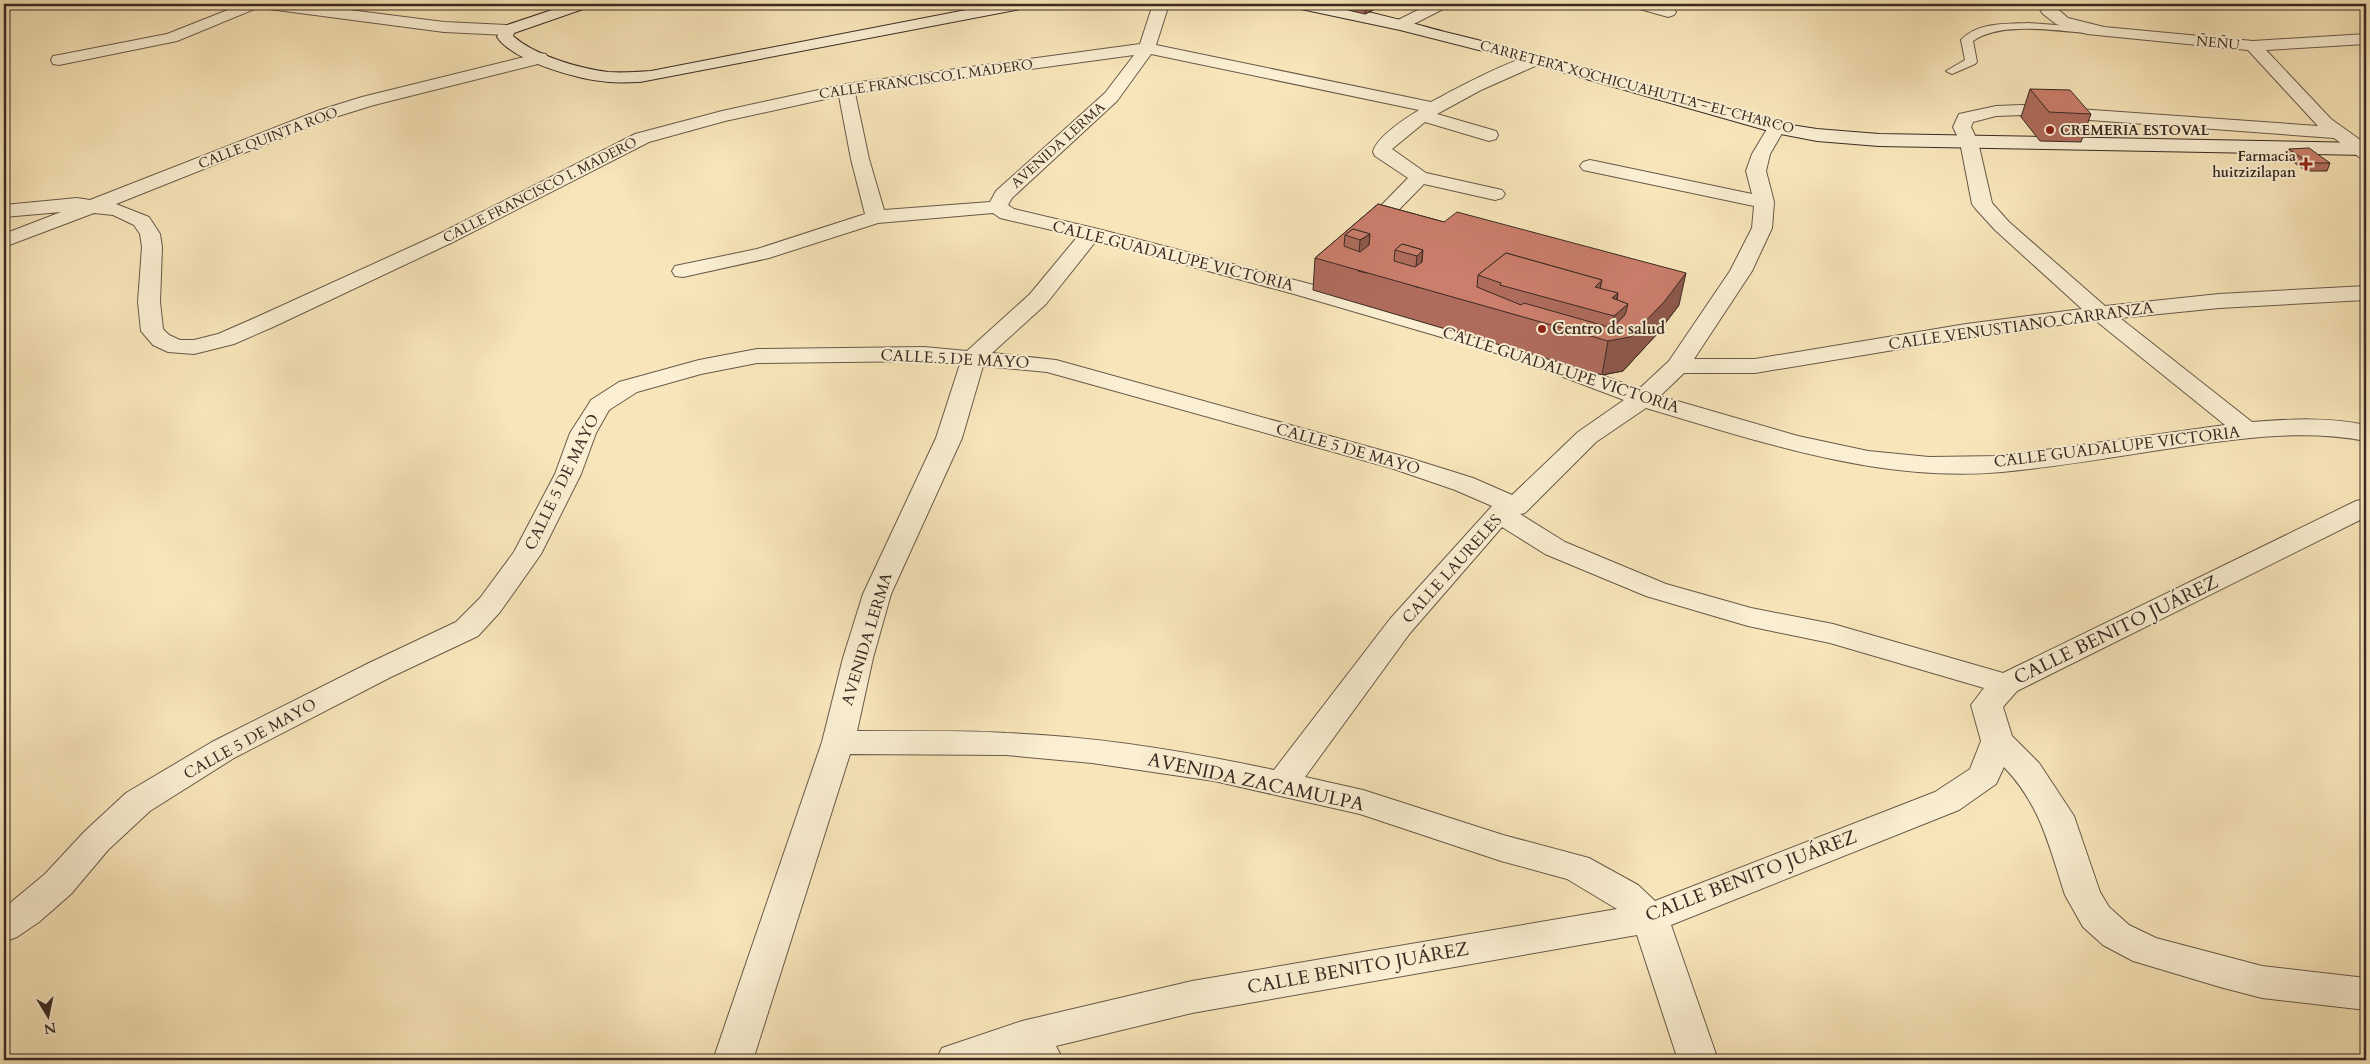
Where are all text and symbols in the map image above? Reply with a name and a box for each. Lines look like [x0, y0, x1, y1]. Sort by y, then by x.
street label: ÑEÑU [2195, 32, 2241, 54]
street label: CARRETERA XOCHICUAHUTLA - EL CHARCO [1478, 36, 1796, 138]
street label: CALLE FRANCISCO I. MADERO [818, 55, 1034, 103]
street label: AVENIDA LERMA [1007, 98, 1109, 192]
street label: CALLE QUINTA ROO [195, 103, 341, 173]
place label: CREMERIA ESTOVAL [2060, 121, 2209, 140]
marker: CREMERIA ESTOVAL [2044, 124, 2056, 136]
street label: CALLE FRANCISCO I. MADERO [440, 133, 640, 247]
place label: Farmacia huitzizilapan [2212, 147, 2296, 182]
marker: Farmacia huitzizilapan [2300, 158, 2312, 170]
street label: CALLE GUADALUPE VICTORIA [1050, 215, 1297, 297]
street label: CALLE VENUSTIANO CARRANZA [1887, 296, 2156, 356]
place label: Centro de salud [1552, 318, 1665, 340]
street label: CALLE GUADALUPE VICTORIA [1440, 321, 1683, 419]
marker: Centro de salud [1536, 323, 1548, 335]
street label: CALLE 5 DE MAYO [880, 344, 1030, 374]
street label: CALLE 5 DE MAYO [519, 410, 605, 554]
street label: CALLE 5 DE MAYO [1273, 418, 1423, 480]
street label: CALLE GUADALUPE VICTORIA [1993, 421, 2242, 473]
street label: CALLE LAURELES [1397, 510, 1507, 628]
street label: AVENIDA LERMA [836, 569, 898, 708]
street label: CALLE BENITO JUÁREZ [2009, 569, 2223, 691]
street label: CALLE 5 DE MAYO [179, 693, 321, 785]
street label: AVENIDA ZACAMULPA [1145, 746, 1367, 818]
street label: CALLE BENITO JUÁREZ [1642, 824, 1860, 928]
street label: CALLE BENITO JUÁREZ [1245, 936, 1471, 1000]
north arrow [22, 992, 72, 1042]
text: N [43, 1018, 58, 1039]

